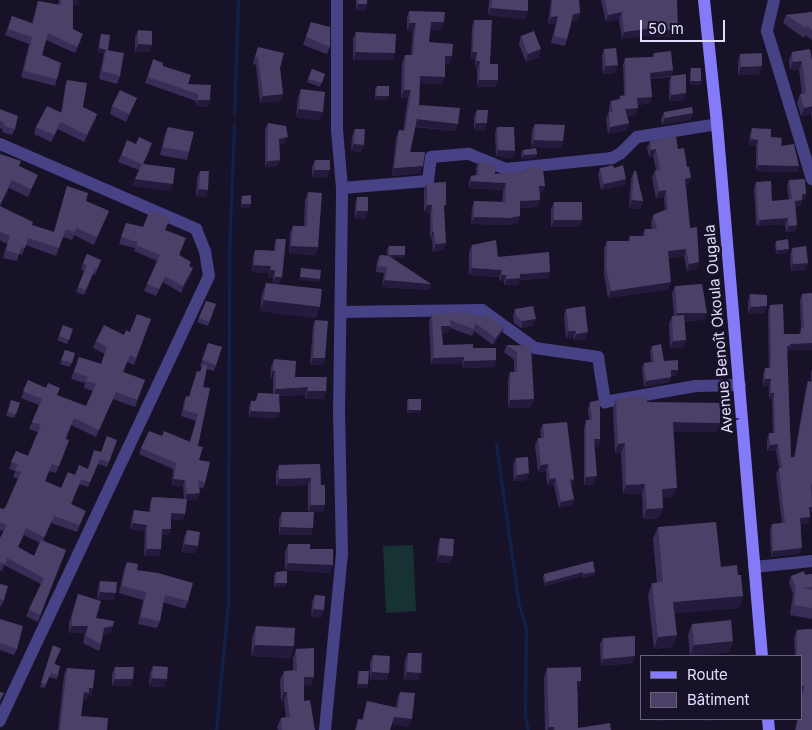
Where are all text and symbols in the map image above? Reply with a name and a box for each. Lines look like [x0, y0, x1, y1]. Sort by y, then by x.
scale bar [642, 10, 727, 42]
text: 50 m [648, 19, 684, 38]
street label: Avenue Benoît Okoula Ougala [700, 224, 736, 434]
legend [640, 655, 802, 720]
text: Route [687, 665, 728, 684]
text: Bâtiment [687, 690, 749, 709]

